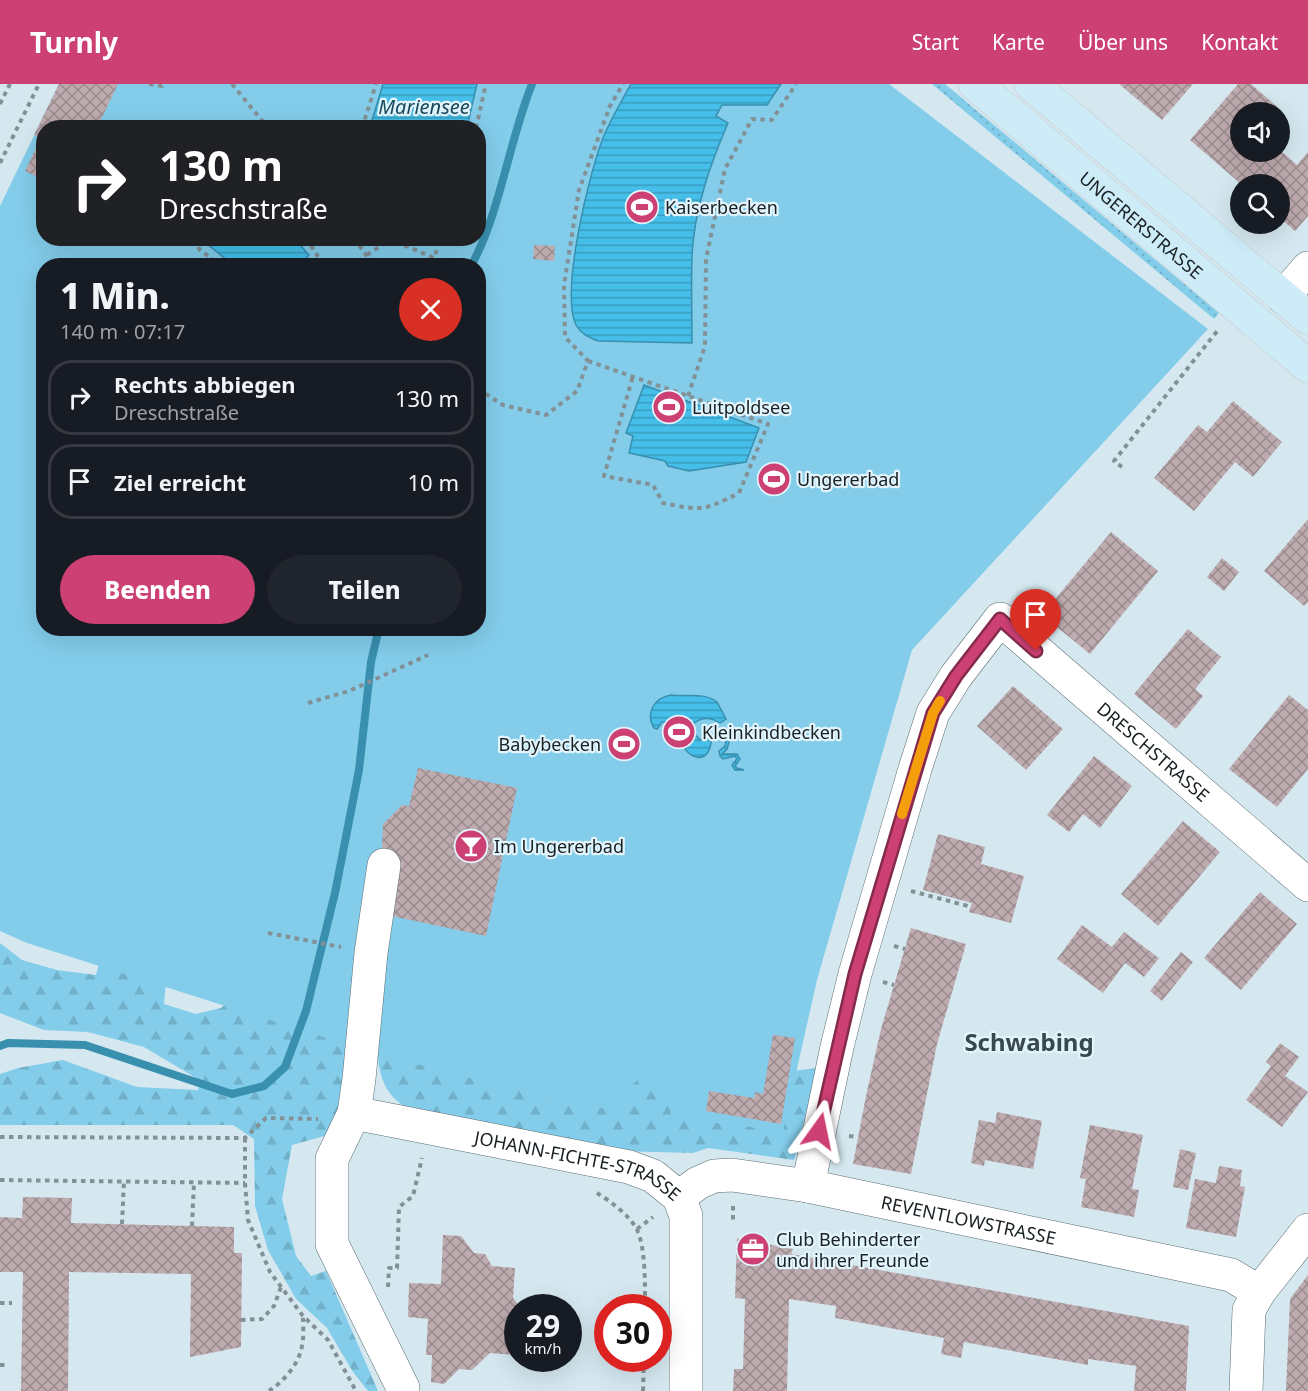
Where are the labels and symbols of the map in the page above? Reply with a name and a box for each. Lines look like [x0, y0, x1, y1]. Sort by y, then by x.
water label: Mariensee [378, 93, 470, 120]
street label: UNGERERSTRASSE [1075, 166, 1208, 284]
sports icon: Kaiserbecken [624, 189, 660, 225]
place label: Kaiserbecken [665, 195, 778, 219]
sports icon: Luitpoldsee [651, 389, 687, 425]
place label: Luitpoldsee [692, 395, 790, 419]
sports icon: Ungererbad [756, 461, 792, 497]
place label: Ungererbad [797, 467, 899, 491]
pin [1010, 589, 1061, 651]
street label: DRESCHSTRASSE [1092, 696, 1215, 807]
sports icon: Kleinkindbecken [661, 714, 697, 750]
place label: Kleinkindbecken [702, 720, 841, 744]
sports icon: Babybecken [606, 726, 642, 762]
place label: Babybecken [499, 732, 601, 756]
bar icon: Im Ungererbad [453, 828, 489, 864]
place label: Im Ungererbad [494, 834, 624, 858]
district label: Schwabing [964, 1025, 1094, 1058]
position arrow [787, 1099, 851, 1163]
street label: JOHANN-FICHTE-STRASSE [471, 1125, 686, 1206]
street label: REVENTLOWSTRASSE [879, 1190, 1058, 1250]
place label: Club Behinderter und ihrer Freunde [776, 1227, 929, 1272]
office icon: Club Behinderter und ihrer Freunde [735, 1231, 771, 1267]
speed limit sign: 30 [594, 1294, 672, 1372]

